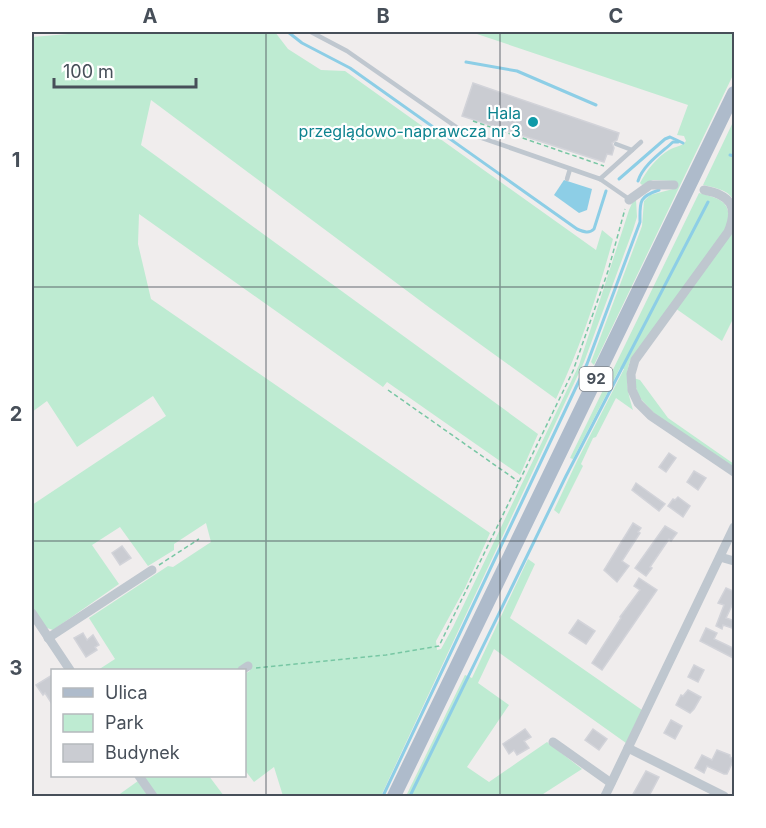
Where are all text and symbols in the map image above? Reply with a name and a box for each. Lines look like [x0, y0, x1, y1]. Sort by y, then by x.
text: A [143, 4, 158, 28]
text: B [376, 4, 390, 28]
text: C [609, 4, 623, 28]
scale bar [54, 51, 196, 89]
text: 100 m [63, 61, 114, 82]
place label: Hala przeglądowo-naprawcza nr 3 [299, 103, 521, 141]
marker: Hala przeglądowo-naprawcza nr 3 [526, 115, 540, 129]
text: 1 [12, 148, 20, 172]
road number: 92 [580, 367, 612, 391]
text: 2 [10, 402, 22, 426]
text: 3 [10, 656, 22, 680]
legend [51, 669, 246, 777]
text: Ulica [105, 682, 148, 703]
text: Park [105, 712, 144, 733]
text: Budynek [105, 742, 180, 763]

